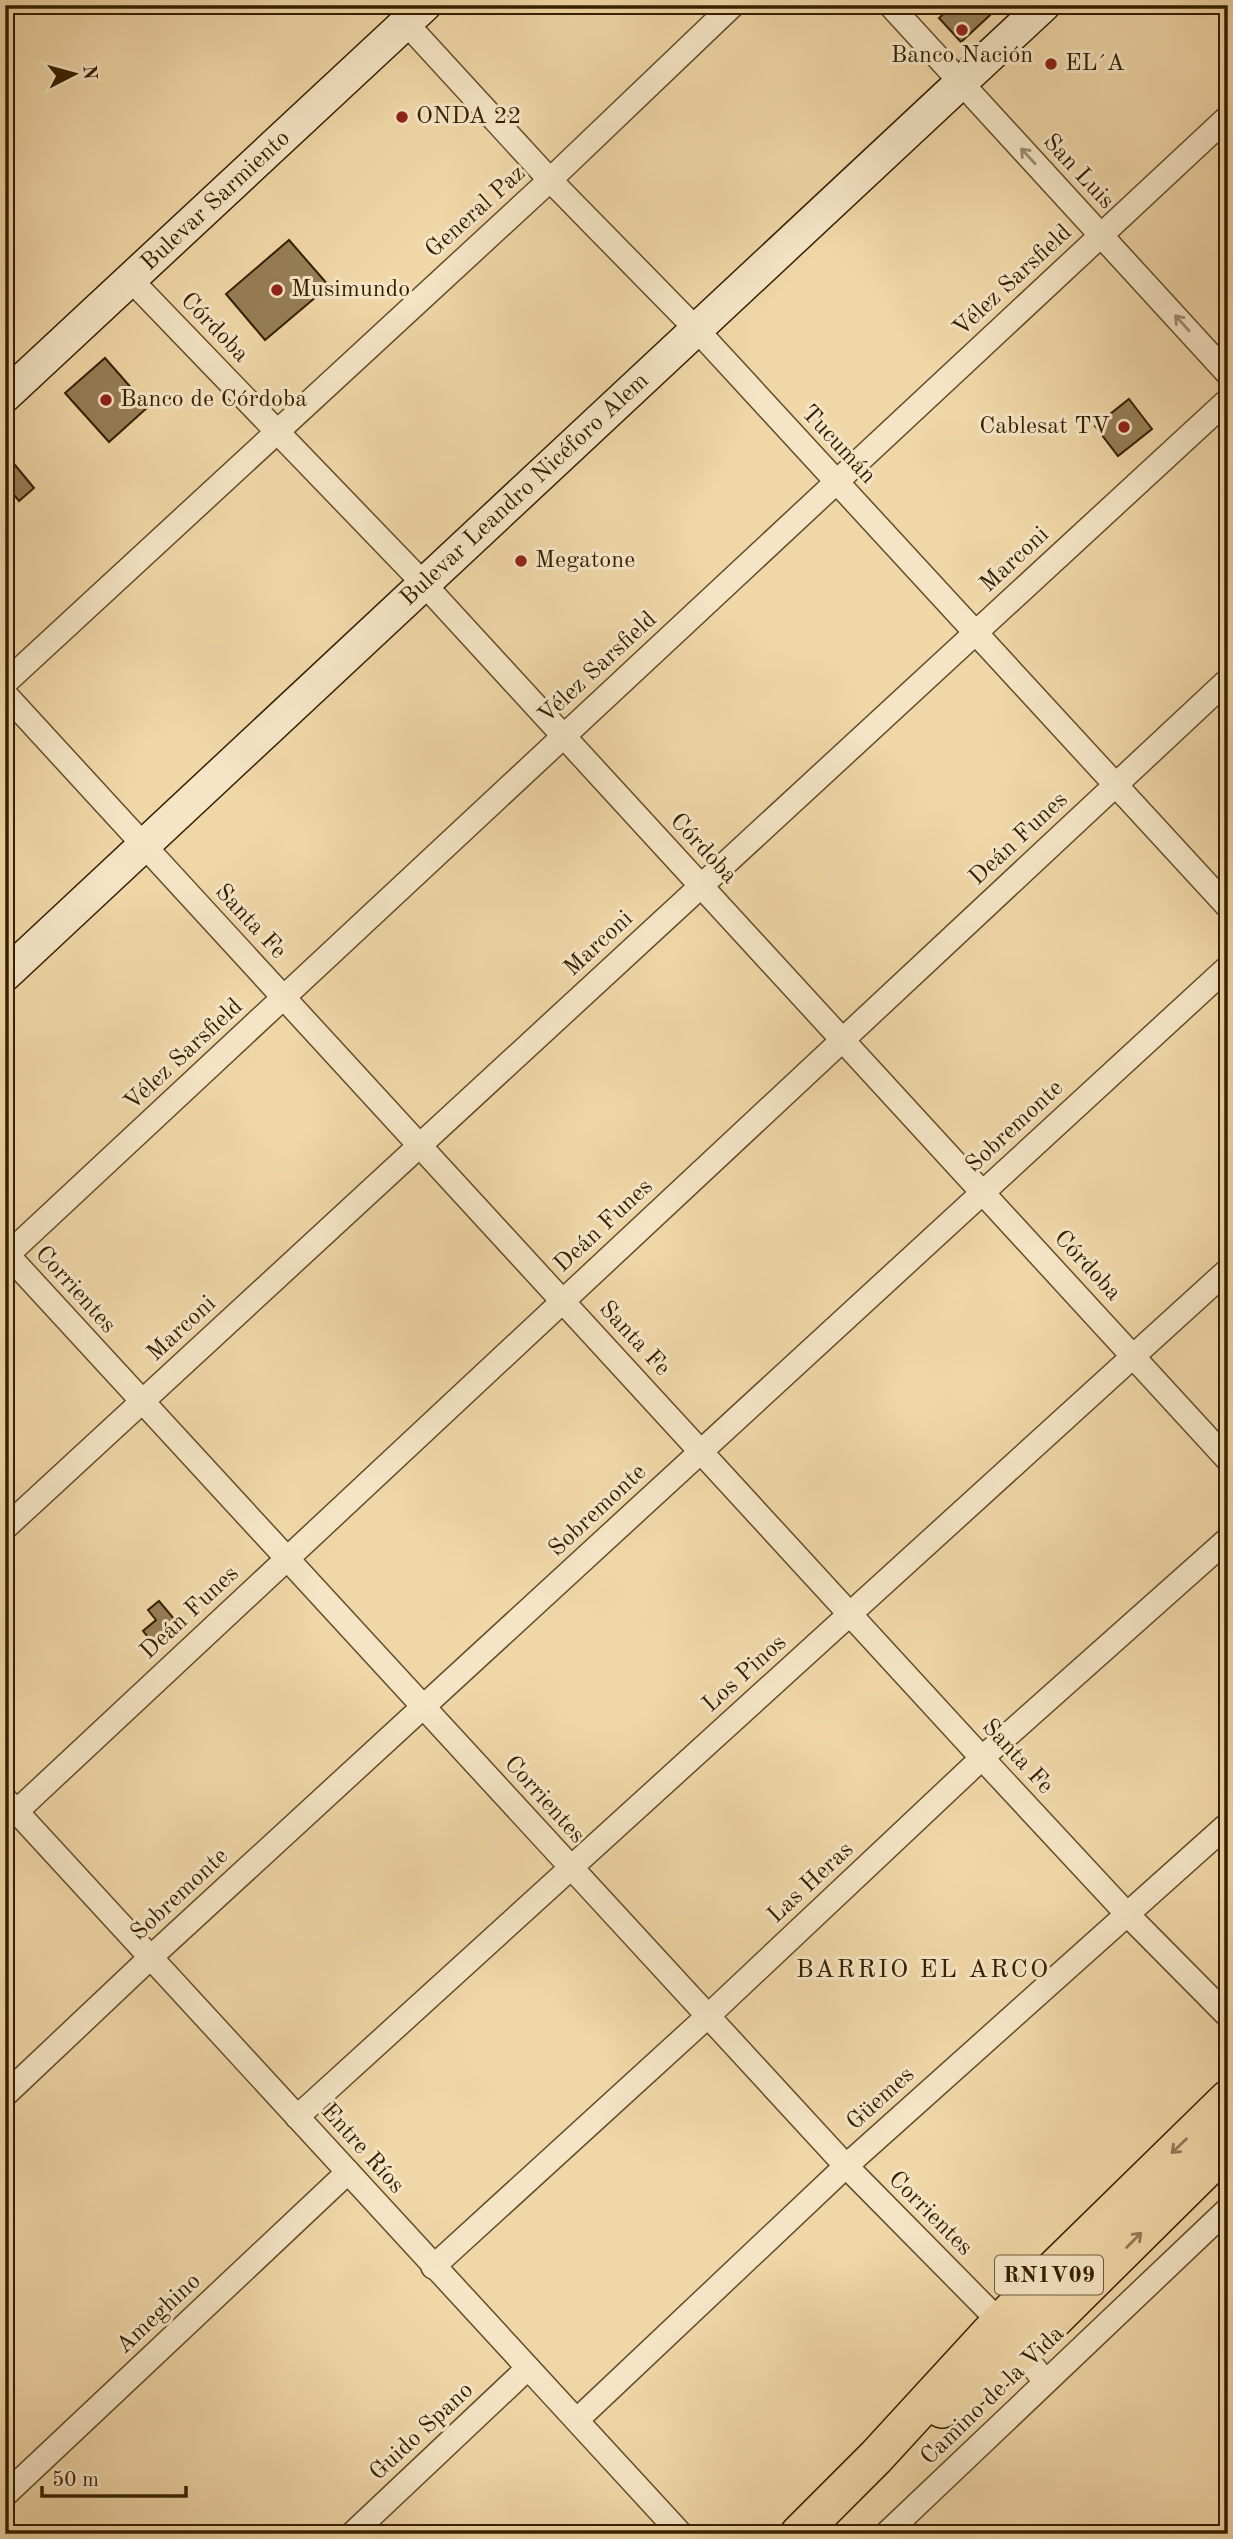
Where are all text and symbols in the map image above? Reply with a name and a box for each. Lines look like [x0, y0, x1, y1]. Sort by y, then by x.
marker: Banco Nación [954, 22, 970, 38]
north arrow [38, 38, 108, 108]
place label: Banco Nación [891, 44, 1033, 68]
place label: EL´A [1065, 52, 1125, 76]
marker: EL´A [1043, 56, 1059, 72]
text: N [78, 64, 99, 81]
place label: ONDA 22 [416, 105, 521, 129]
marker: ONDA 22 [394, 109, 410, 125]
street label: Bulevar Sarmiento [137, 126, 295, 276]
street label: San Luis [1038, 130, 1118, 214]
one-way arrow [1020, 147, 1036, 165]
street label: General Paz [422, 161, 530, 263]
street label: Vélez Sarsfield [949, 220, 1077, 342]
place label: Musimundo [291, 278, 410, 302]
marker: Musimundo [269, 282, 285, 298]
street label: Córdoba [175, 289, 253, 368]
one-way arrow [1173, 315, 1190, 332]
street label: Bulevar Leandro Nicéforo Alem [396, 369, 654, 611]
place label: Banco de Córdoba [120, 388, 307, 412]
marker: Banco de Córdoba [98, 392, 114, 408]
street label: Tucumán [796, 401, 880, 489]
place label: Cablesat TV [979, 415, 1110, 439]
marker: Cablesat TV [1116, 419, 1132, 435]
street label: Marconi [976, 523, 1054, 597]
place label: Megatone [535, 549, 635, 573]
marker: Megatone [513, 553, 529, 569]
street label: Vélez Sarsfield [534, 607, 662, 729]
street label: Deán Funes [965, 788, 1073, 890]
street label: Córdoba [665, 809, 741, 889]
street label: Santa Fe [210, 880, 290, 964]
street label: Marconi [560, 907, 638, 981]
street label: Vélez Sarsfield [120, 994, 248, 1116]
street label: Sobremonte [962, 1076, 1068, 1178]
street label: Deán Funes [550, 1175, 658, 1277]
street label: Córdoba [1049, 1226, 1125, 1306]
street label: Corrientes [30, 1242, 120, 1338]
street label: Marconi [143, 1292, 221, 1366]
street label: Santa Fe [594, 1297, 674, 1381]
street label: Sobremonte [545, 1460, 651, 1562]
street label: Deán Funes [136, 1562, 244, 1664]
street label: Los Pinos [699, 1631, 791, 1717]
street label: Santa Fe [977, 1715, 1057, 1799]
street label: Corrientes [499, 1752, 589, 1848]
street label: Las Heras [764, 1838, 858, 1928]
street label: Sobremonte [127, 1844, 233, 1946]
district label: BARRIO EL ARCO [796, 1957, 1050, 1983]
street label: Güemes [843, 2063, 919, 2135]
street label: Entre Ríos [316, 2100, 408, 2198]
one-way arrow [1171, 2138, 1188, 2155]
street label: Corrientes [883, 2167, 977, 2261]
one-way arrow [1125, 2232, 1142, 2249]
road number: RN1V09 [995, 2256, 1103, 2294]
street label: Ameghino [112, 2269, 206, 2359]
street label: Camino de la Vida [917, 2322, 1069, 2470]
street label: Guido Spano [366, 2378, 478, 2486]
scale bar [42, 2455, 186, 2499]
text: 50 m [52, 2470, 99, 2491]

